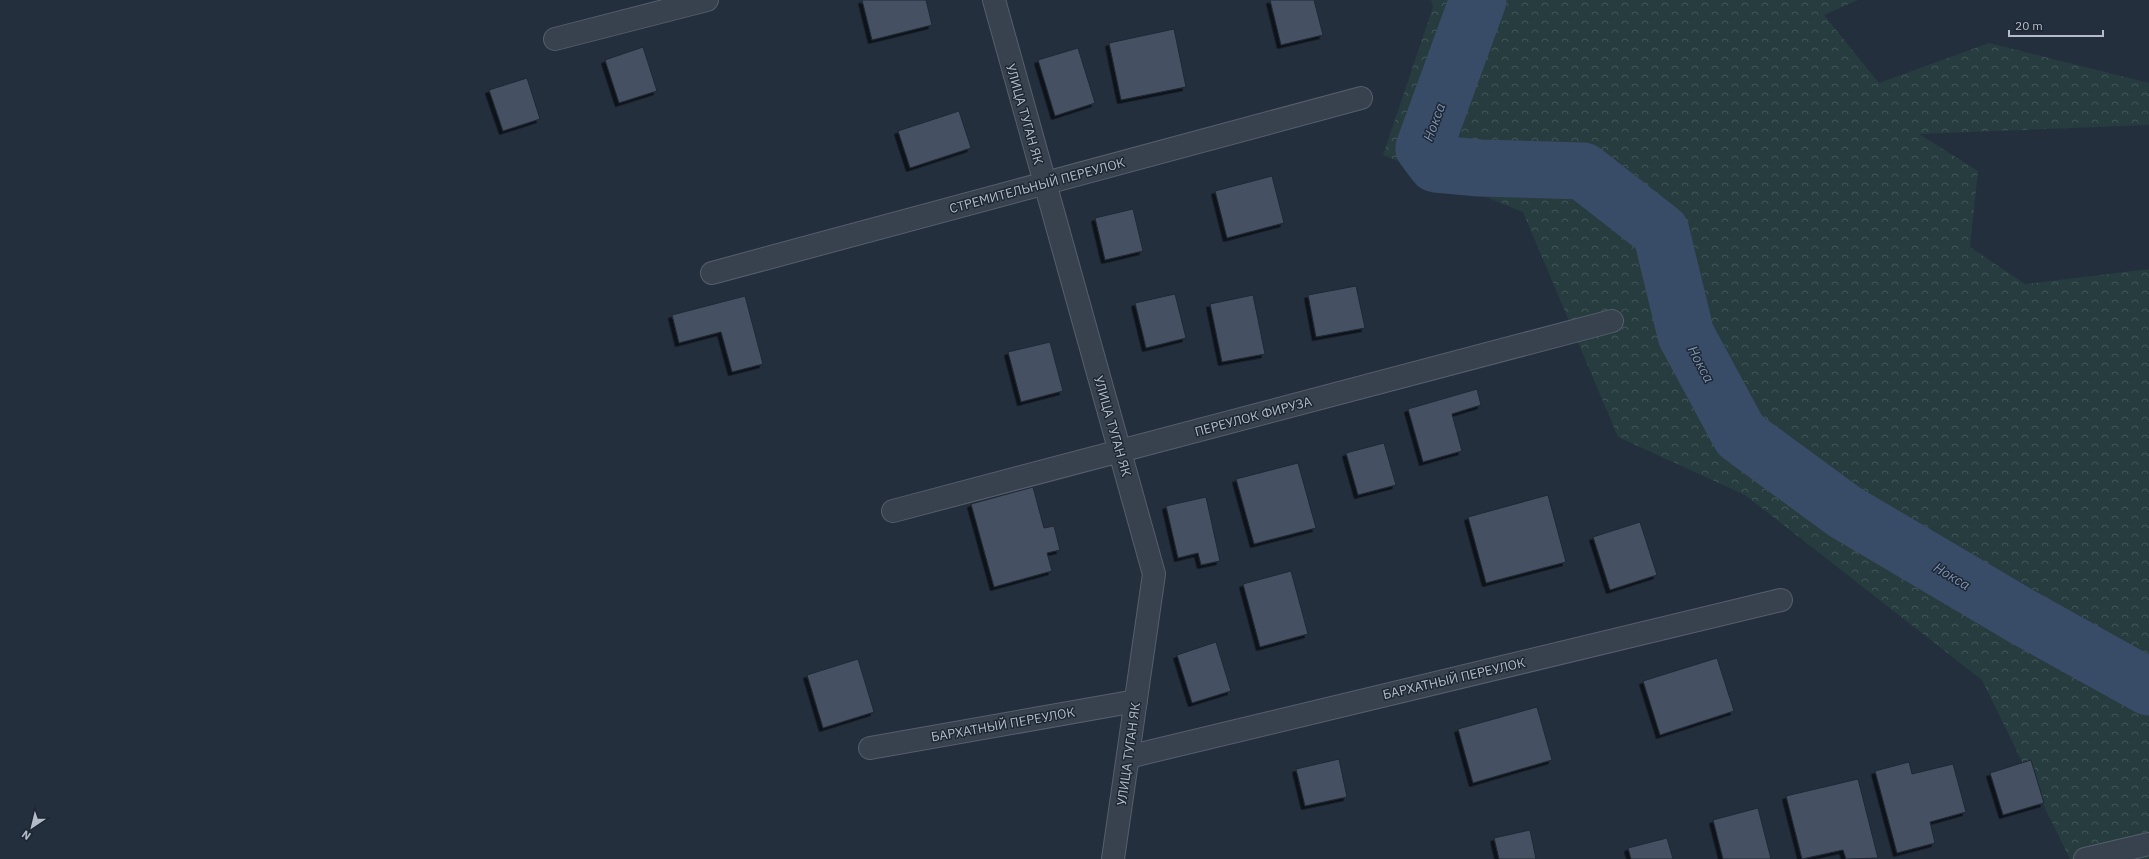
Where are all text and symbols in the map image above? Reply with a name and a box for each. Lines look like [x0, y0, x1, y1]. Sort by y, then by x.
scale bar [2009, 12, 2103, 38]
text: 20 m [2015, 18, 2043, 33]
street label: УЛИЦА ТУГАН ЯК [1002, 62, 1047, 167]
water label: Нокса [1419, 100, 1449, 144]
street label: СТРЕМИТЕЛЬНЫЙ ПЕРЕУЛОК [947, 154, 1127, 217]
water label: Нокса [1684, 342, 1718, 386]
street label: УЛИЦА ТУГАН ЯК [1090, 374, 1135, 479]
street label: ПЕРЕУЛОК ФИРУЗА [1193, 393, 1314, 440]
water label: Нокса [1931, 558, 1973, 594]
street label: БАРХАТНЫЙ ПЕРЕУЛОК [1381, 654, 1527, 703]
street label: УЛИЦА ТУГАН ЯК [1113, 701, 1144, 807]
street label: БАРХАТНЫЙ ПЕРЕУЛОК [930, 703, 1077, 746]
north arrow [12, 807, 52, 847]
text: N [19, 827, 34, 843]

